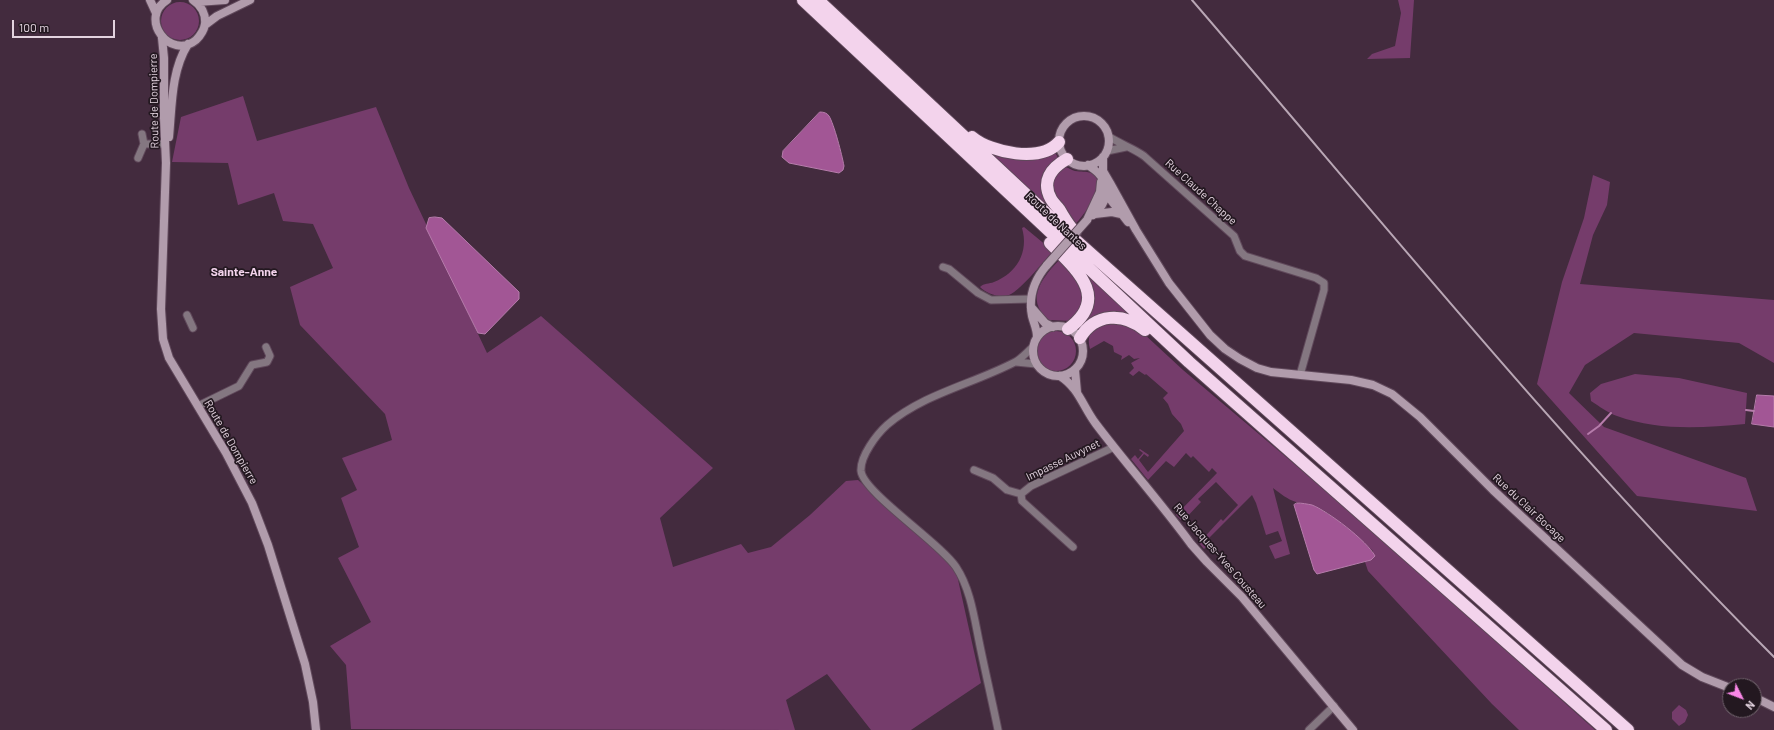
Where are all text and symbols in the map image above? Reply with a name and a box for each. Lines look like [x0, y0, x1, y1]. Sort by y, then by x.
scale bar [14, 12, 117, 38]
text: 100 m [19, 20, 49, 34]
street label: Route de Dompierre [147, 53, 161, 149]
street label: Rue Claude Chappe [1163, 156, 1239, 228]
street label: Route de Nantes [1023, 189, 1089, 253]
district label: Sainte-Anne [211, 265, 277, 279]
street label: Route de Dompierre [202, 398, 260, 486]
street label: Impasse Auvynet [1024, 436, 1102, 484]
street label: Rue du Clair Bocage [1490, 471, 1568, 545]
street label: Rue Jacques-Yves Cousteau [1171, 501, 1269, 611]
north arrow [1722, 678, 1762, 718]
text: N [1743, 699, 1758, 713]

